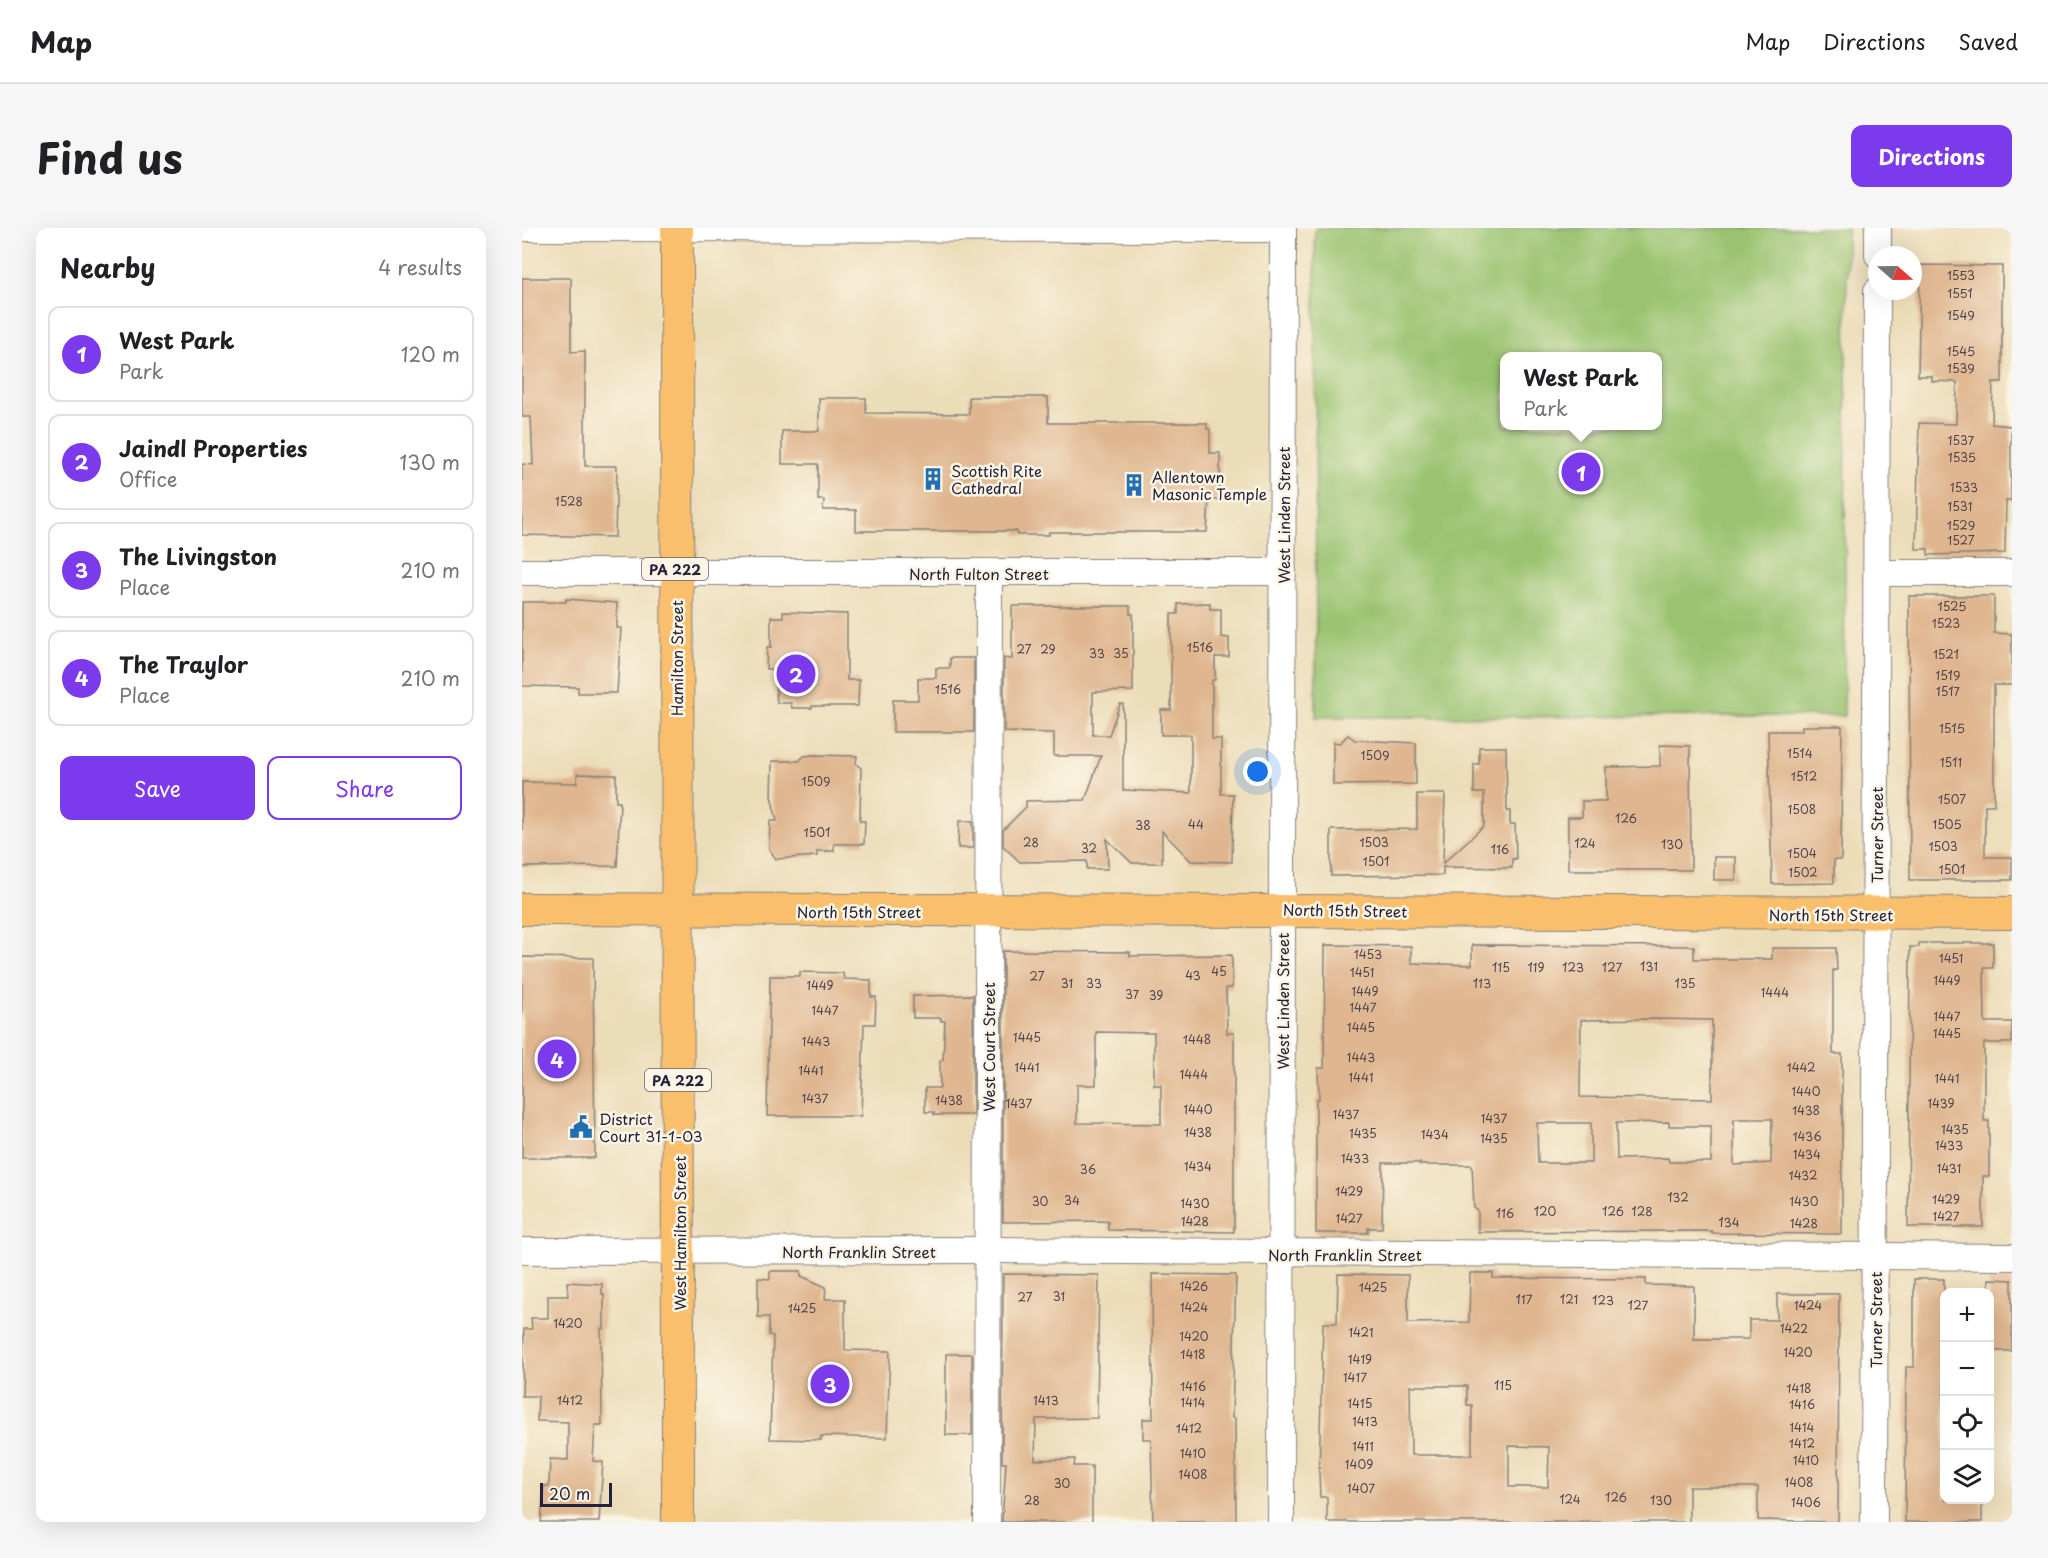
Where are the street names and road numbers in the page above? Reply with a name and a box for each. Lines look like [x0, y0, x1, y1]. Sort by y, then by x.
street label: West Linden Street [1272, 447, 1295, 583]
road number: PA 222 [642, 558, 708, 580]
street label: North Fulton Street [909, 562, 1049, 585]
street label: Hamilton Street [665, 600, 688, 716]
street label: Turner Street [1865, 787, 1888, 883]
street label: North 15th Street [1283, 897, 1408, 923]
street label: North 15th Street [797, 900, 921, 923]
street label: North 15th Street [1769, 903, 1893, 926]
street label: West Linden Street [1271, 933, 1294, 1069]
street label: West Court Street [977, 982, 1000, 1112]
road number: PA 222 [645, 1069, 711, 1091]
street label: West Hamilton Street [668, 1156, 691, 1310]
street label: North Franklin Street [782, 1240, 936, 1263]
street label: North Franklin Street [1268, 1243, 1422, 1266]
street label: Turner Street [1864, 1272, 1887, 1368]

